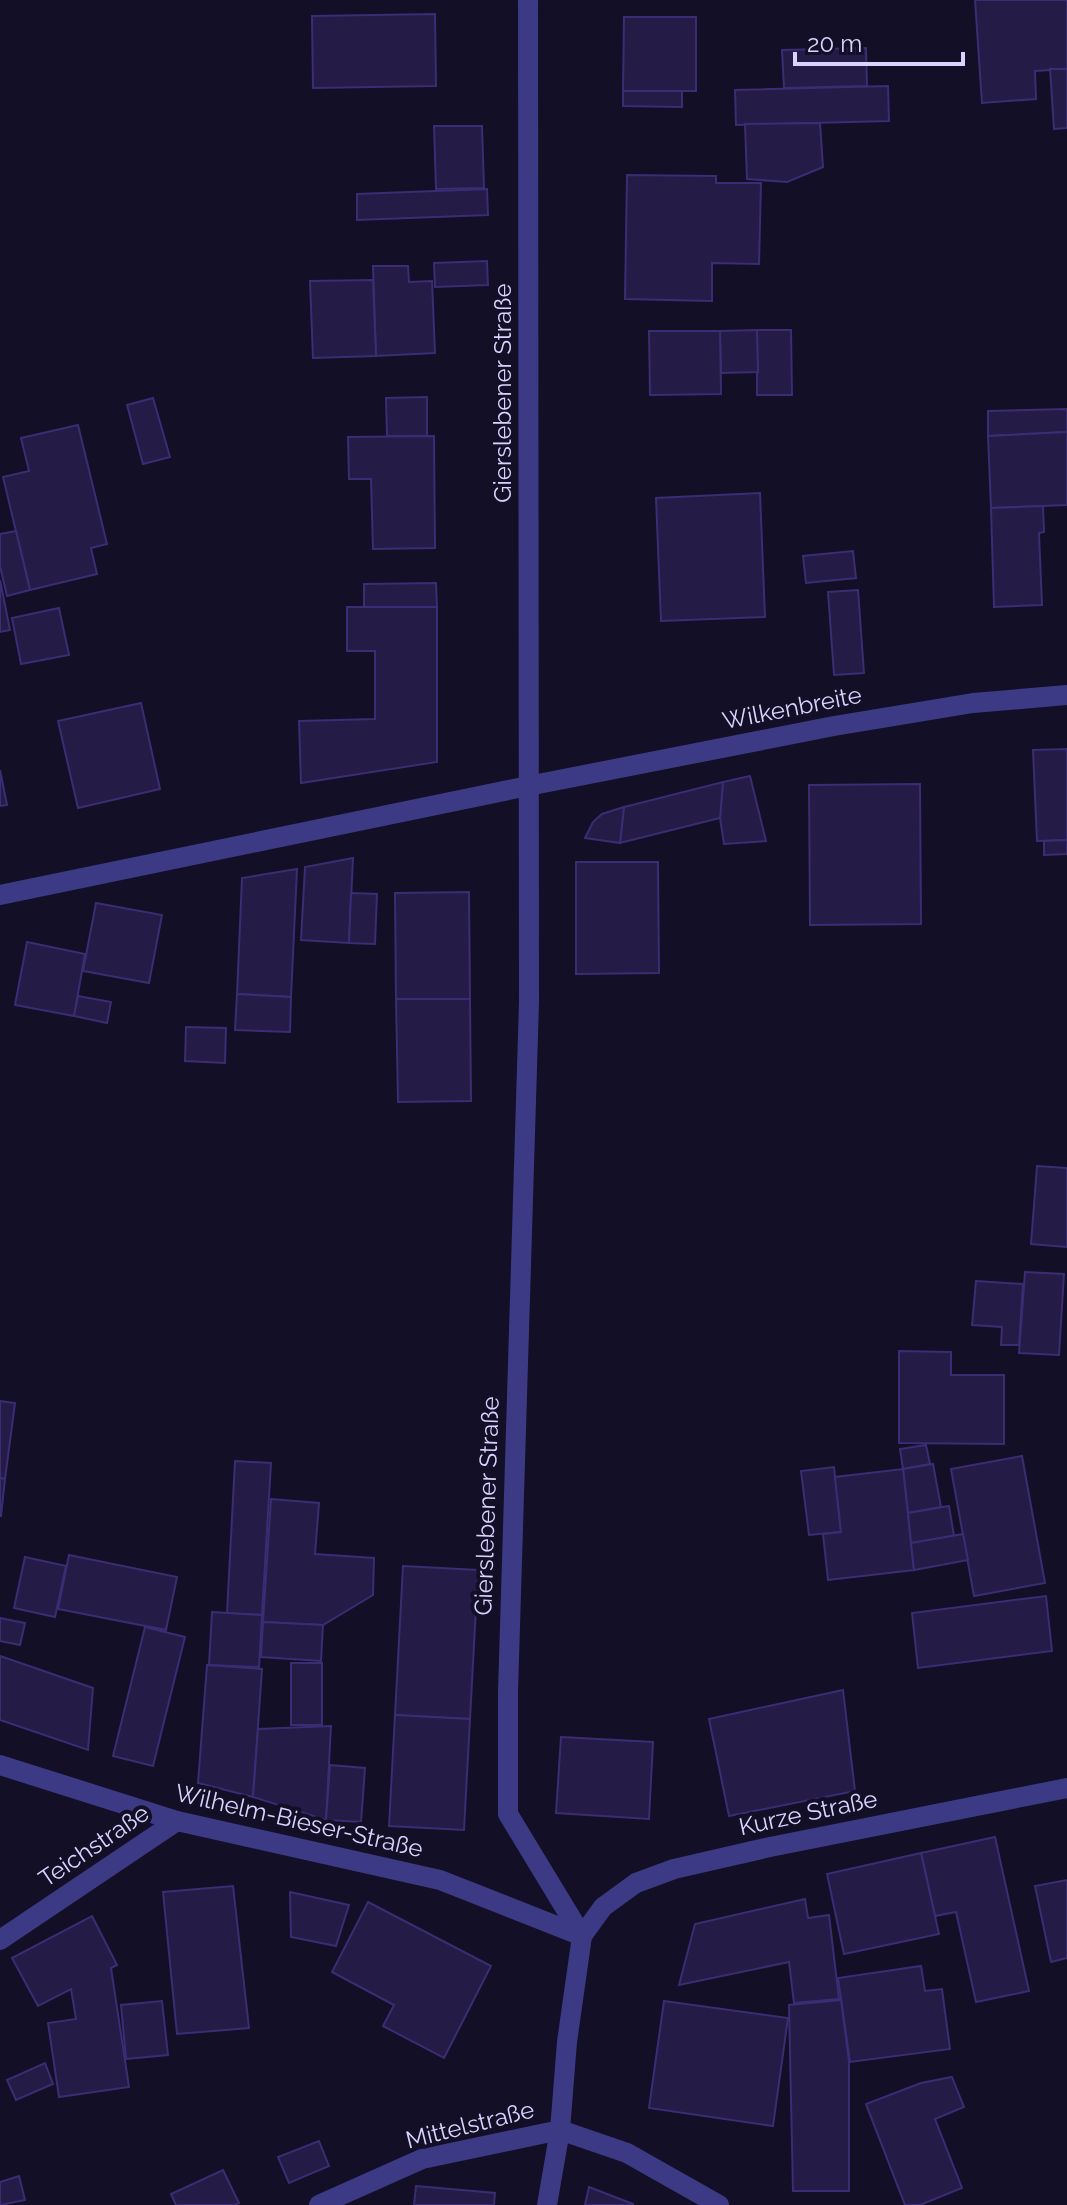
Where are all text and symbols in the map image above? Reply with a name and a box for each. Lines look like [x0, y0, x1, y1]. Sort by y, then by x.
scale bar [795, 16, 963, 66]
text: 20 m [807, 29, 862, 58]
street label: Gierslebener Straße [488, 283, 517, 503]
street label: Wilkenbreite [720, 680, 864, 735]
street label: Gierslebener Straße [468, 1396, 505, 1616]
street label: Wilhelm-Bieser-Straße [172, 1778, 426, 1863]
street label: Kurze Straße [736, 1784, 880, 1841]
street label: Teichstraße [33, 1798, 154, 1893]
street label: Mittelstraße [403, 2095, 537, 2154]

